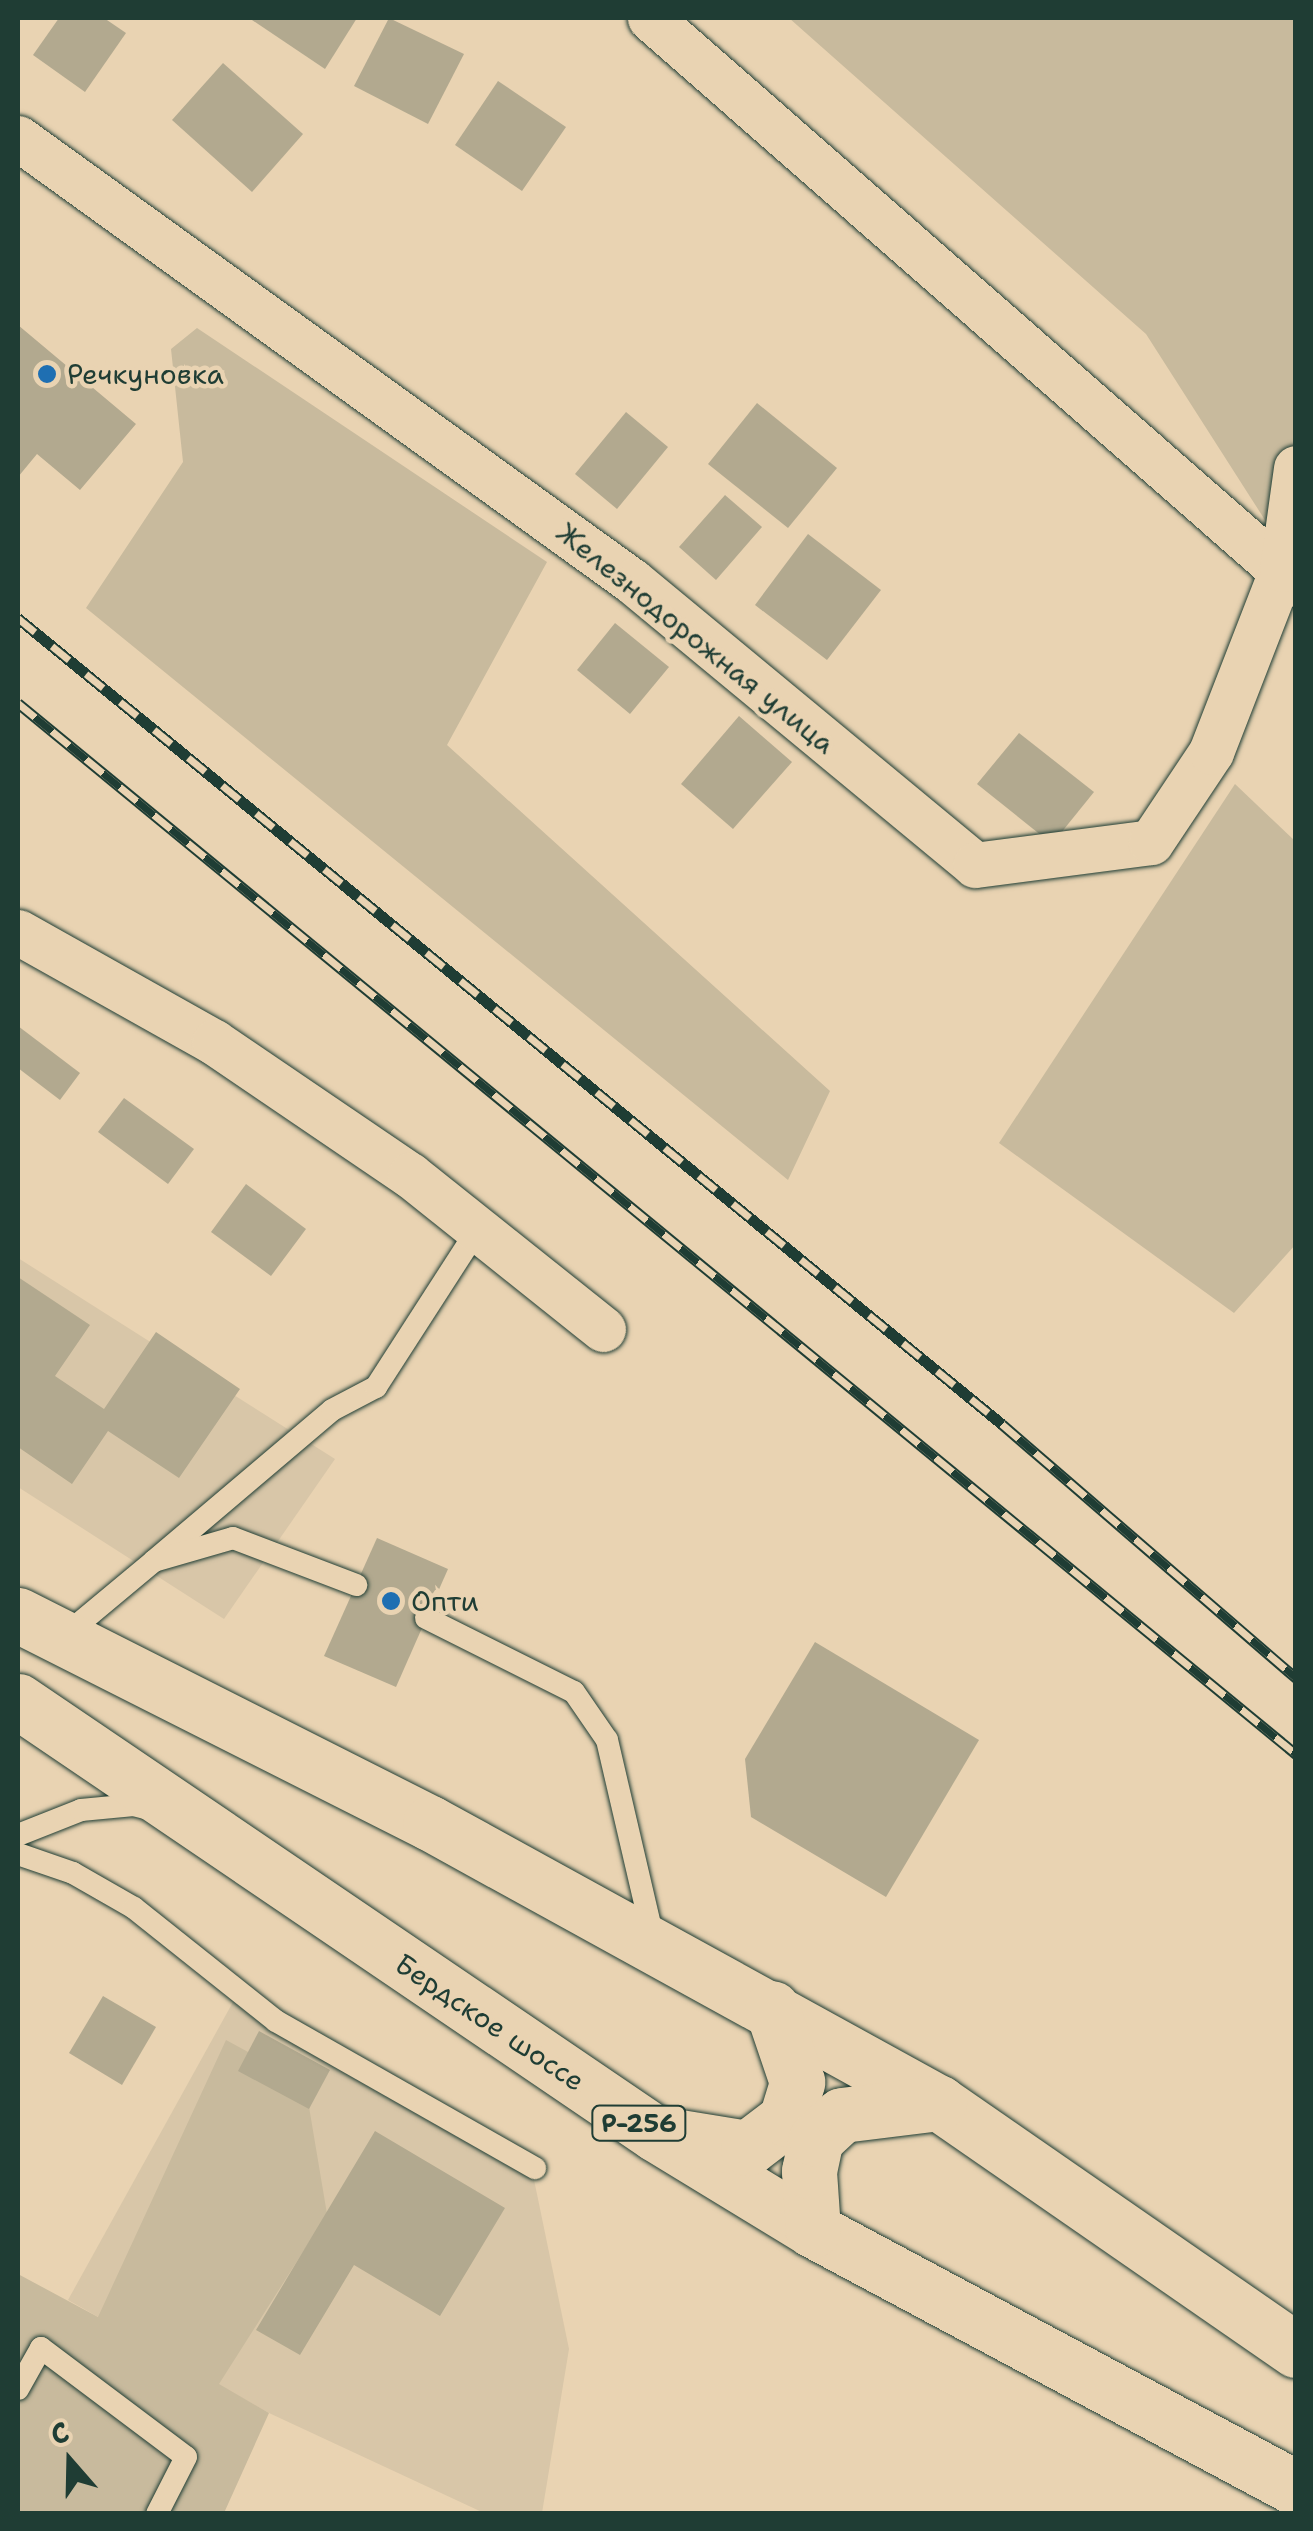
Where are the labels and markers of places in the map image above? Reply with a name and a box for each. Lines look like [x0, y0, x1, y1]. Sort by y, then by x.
place label: Речкуновка [67, 357, 224, 391]
marker: Речкуновка [36, 363, 58, 385]
place label: Опти [411, 1584, 479, 1618]
marker: Опти [380, 1590, 402, 1612]

